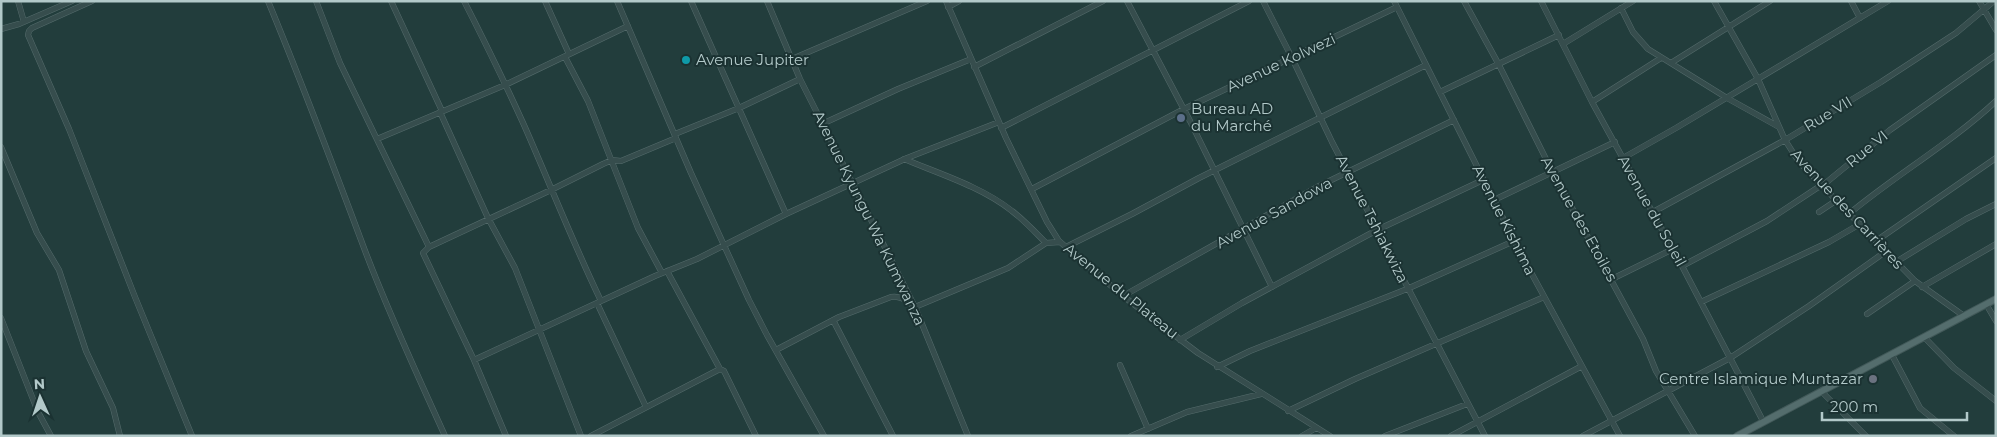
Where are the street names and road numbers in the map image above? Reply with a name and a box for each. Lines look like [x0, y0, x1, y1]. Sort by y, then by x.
street label: Avenue Kolwezi [1223, 29, 1338, 96]
street label: Rue VII [1800, 92, 1855, 135]
street label: Avenue Kyungu Wa Kumwanza [809, 107, 930, 328]
street label: Rue VI [1842, 126, 1892, 171]
street label: Avenue des Carrières [1787, 145, 1908, 273]
street label: Avenue Tshiakwiza [1332, 152, 1413, 286]
street label: Avenue du Soleil [1614, 152, 1691, 270]
street label: Avenue des Etoiles [1537, 153, 1622, 285]
street label: Avenue Kishima [1468, 161, 1540, 278]
street label: Avenue Sandowa [1212, 173, 1335, 252]
street label: Avenue du Plateau [1060, 239, 1182, 343]

